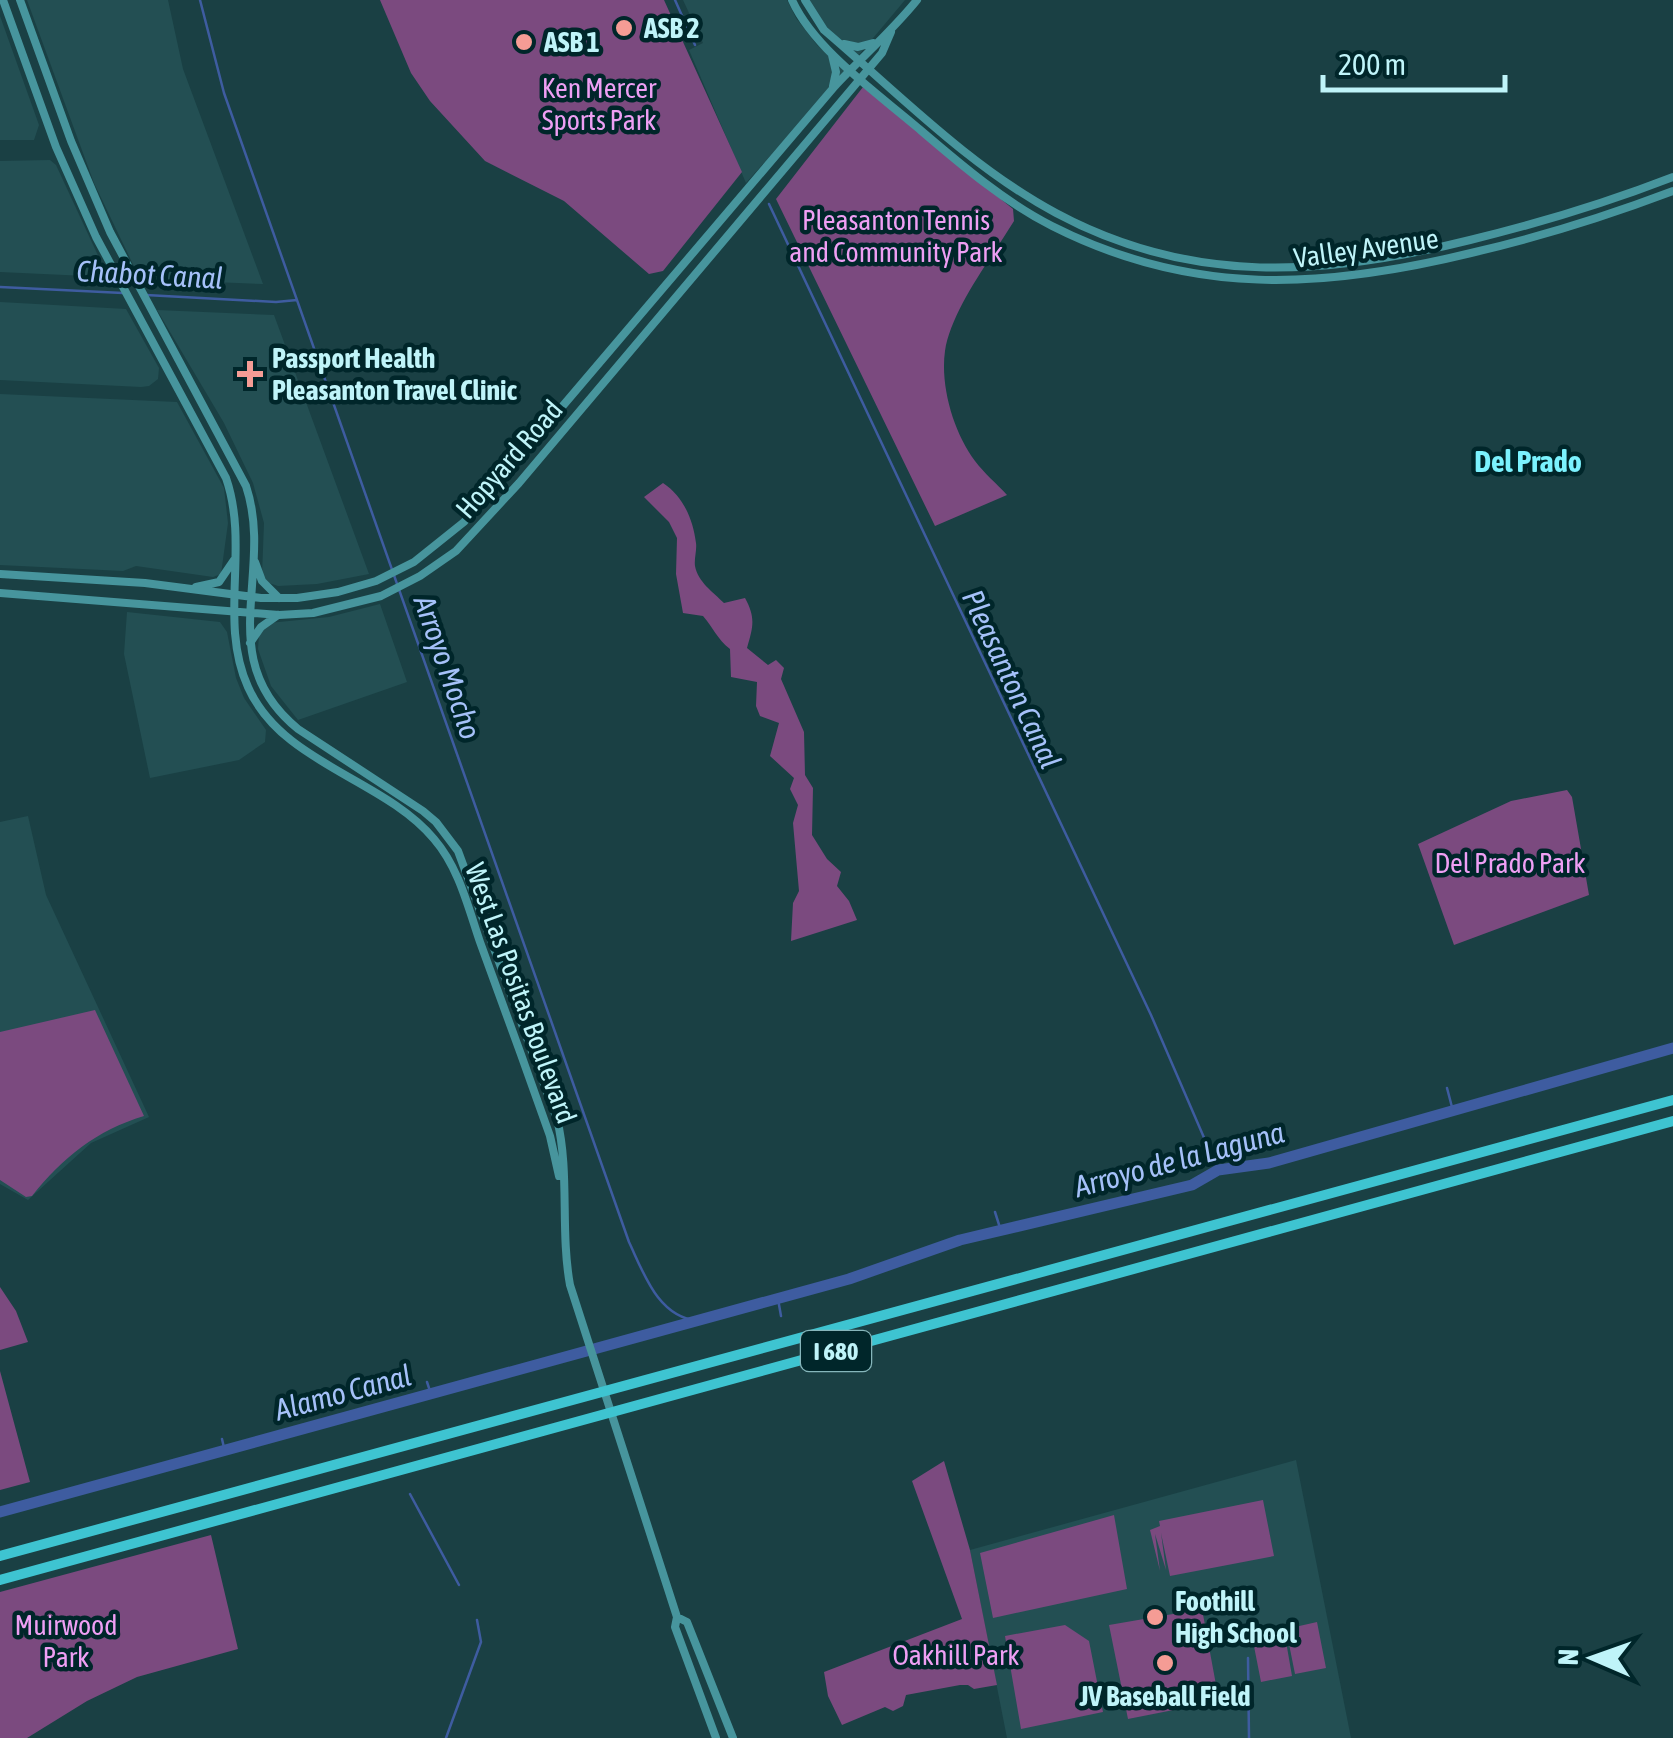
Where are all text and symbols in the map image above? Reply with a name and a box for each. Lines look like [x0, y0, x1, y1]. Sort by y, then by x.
place label: ASB 2 [643, 12, 700, 44]
marker: ASB 2 [613, 17, 635, 39]
place label: ASB 1 [543, 26, 600, 58]
scale bar [1323, 30, 1506, 92]
marker: ASB 1 [513, 31, 535, 53]
text: 200 m [1338, 47, 1406, 81]
park label: Ken Mercer Sports Park [542, 72, 657, 136]
park label: Pleasanton Tennis and Community Park [789, 204, 1003, 268]
street label: Valley Avenue [1292, 222, 1440, 274]
water label: Chabot Canal [76, 253, 224, 295]
place label: Passport Health Pleasanton Travel Clinic [272, 342, 517, 406]
marker: Passport Health Pleasanton Travel Clinic [237, 361, 263, 387]
street label: Hopyard Road [449, 394, 569, 524]
district label: Del Prado [1474, 444, 1582, 478]
water label: Pleasanton Canal [956, 584, 1068, 774]
water label: Arroyo Mocho [407, 590, 488, 743]
park label: Del Prado Park [1434, 847, 1586, 879]
street label: West Las Positas Boulevard [459, 859, 583, 1127]
water label: Arroyo de la Laguna [1069, 1115, 1288, 1204]
road number: I 680 [801, 1331, 871, 1371]
water label: Alamo Canal [270, 1357, 415, 1427]
place label: Foothill High School [1175, 1585, 1297, 1649]
marker: Foothill High School [1144, 1606, 1166, 1628]
north arrow [1543, 1608, 1643, 1708]
park label: Muirwood Park [14, 1609, 118, 1673]
park label: Oakhill Park [892, 1639, 1020, 1671]
text: N [1552, 1648, 1584, 1666]
marker: JV Baseball Field [1154, 1652, 1176, 1674]
place label: JV Baseball Field [1078, 1680, 1251, 1712]

